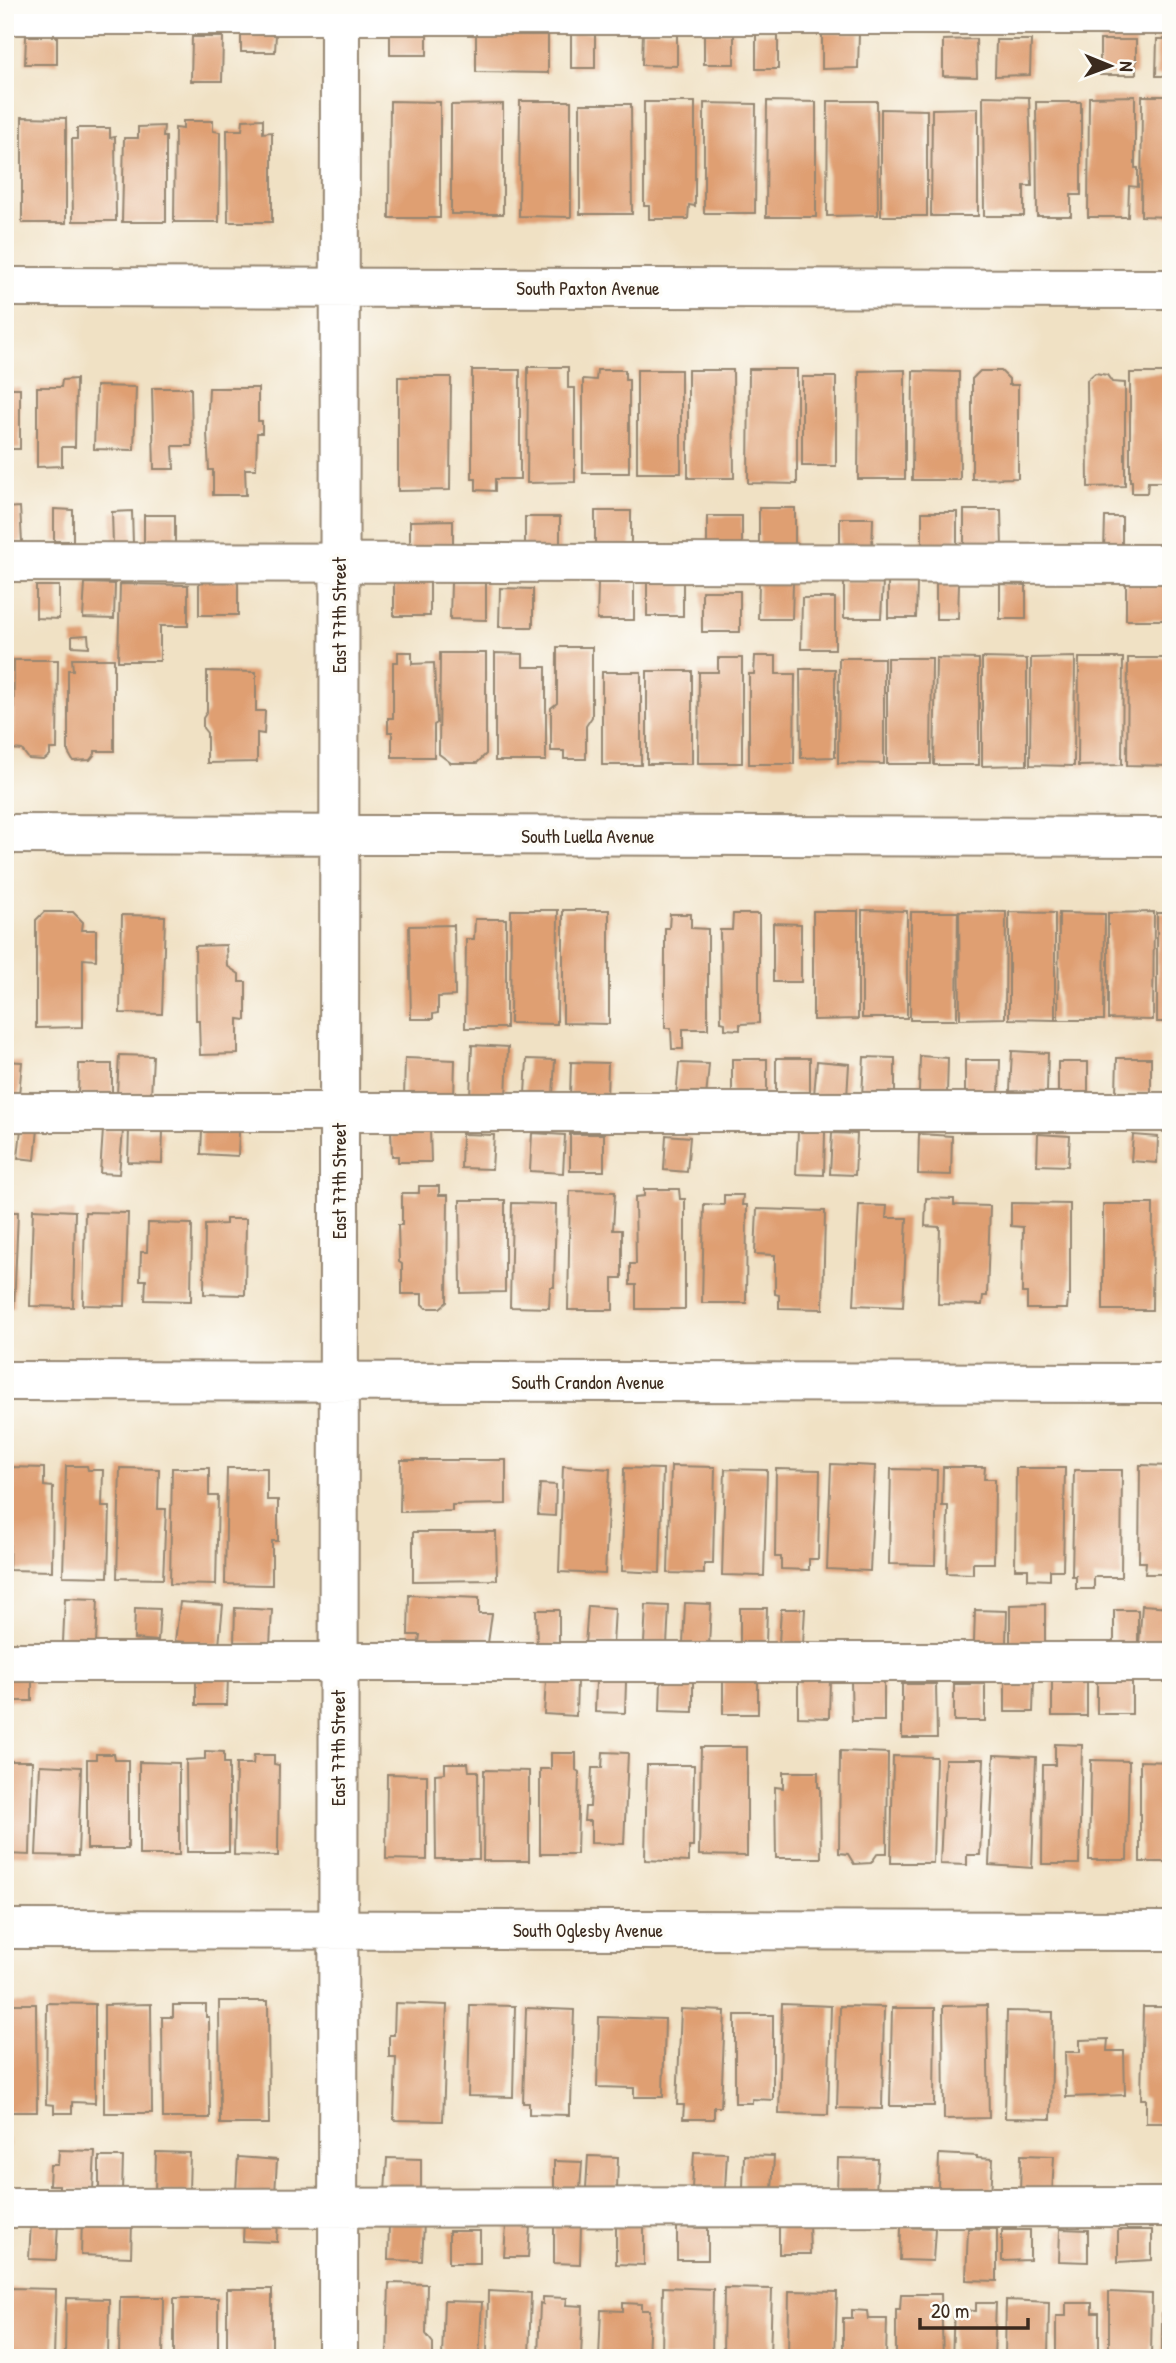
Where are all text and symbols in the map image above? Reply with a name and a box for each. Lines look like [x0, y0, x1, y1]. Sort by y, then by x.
north arrow [1074, 32, 1144, 102]
text: N [1114, 61, 1140, 72]
street label: South Paxton Avenue [516, 275, 660, 301]
street label: East 77th Street [326, 557, 352, 673]
street label: South Luella Avenue [521, 823, 655, 849]
street label: East 77th Street [326, 1123, 352, 1239]
street label: South Crandon Avenue [512, 1369, 665, 1395]
street label: East 77th Street [325, 1690, 351, 1806]
street label: South Oglesby Avenue [513, 1917, 664, 1943]
scale bar [920, 2286, 1029, 2330]
text: 20 m [931, 2296, 969, 2325]

